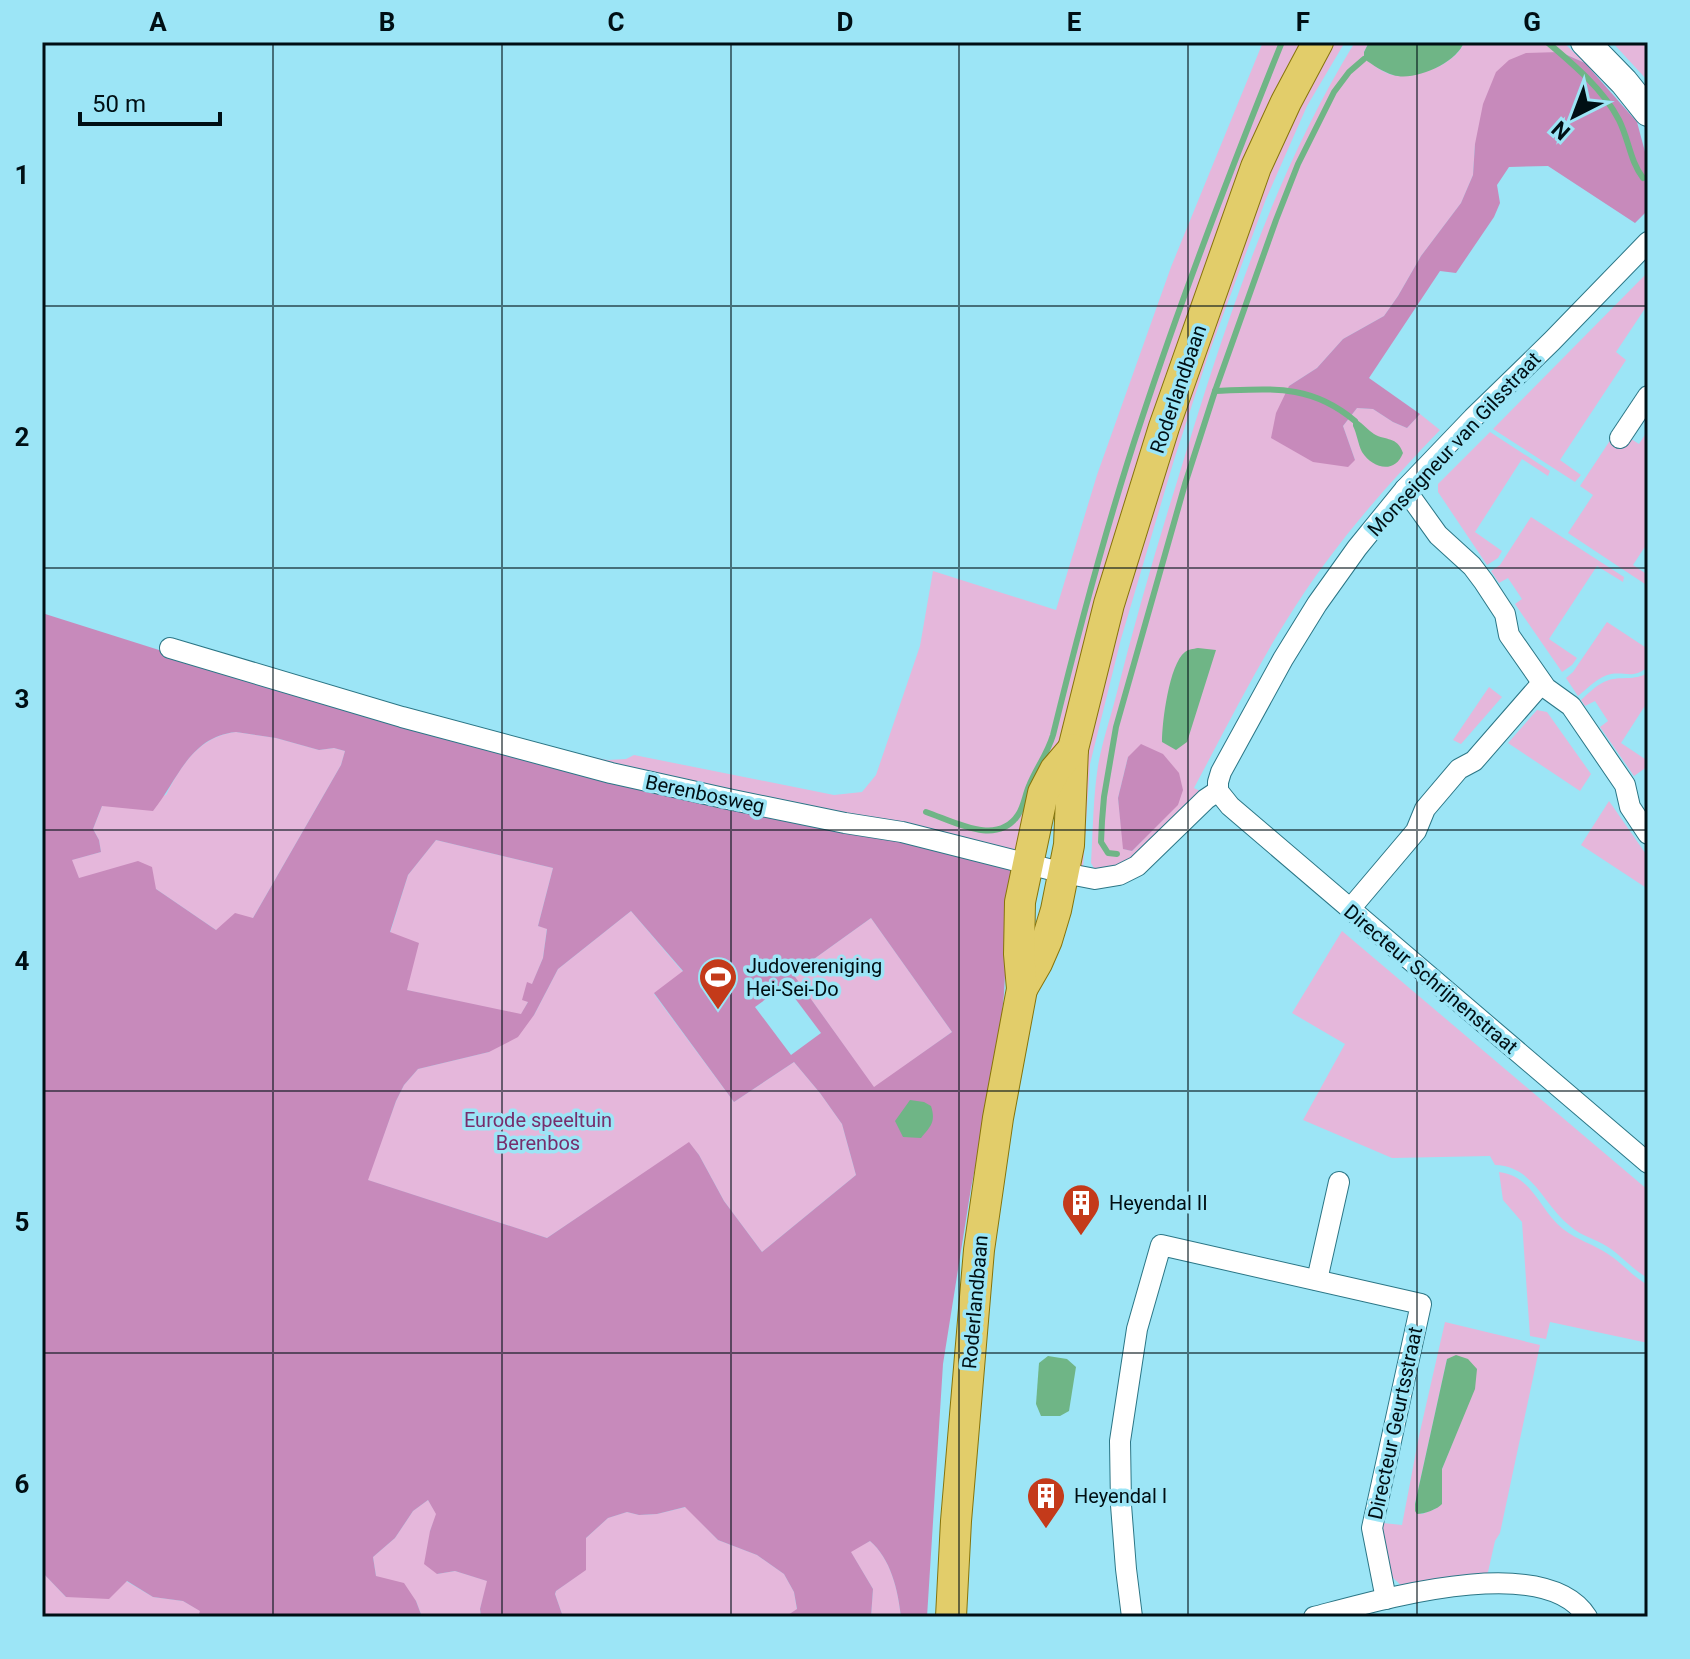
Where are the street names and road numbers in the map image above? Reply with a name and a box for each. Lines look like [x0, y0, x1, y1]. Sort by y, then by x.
street label: Roderlandbaan [1145, 322, 1211, 456]
street label: Monseigneur van Gilsstraat [1362, 347, 1546, 541]
street label: Berenbosweg [643, 770, 767, 818]
street label: Directeur Schrijnenstraat [1339, 899, 1523, 1059]
street label: Roderlandbaan [957, 1234, 993, 1370]
street label: Directeur Geurtsstraat [1363, 1324, 1427, 1522]

